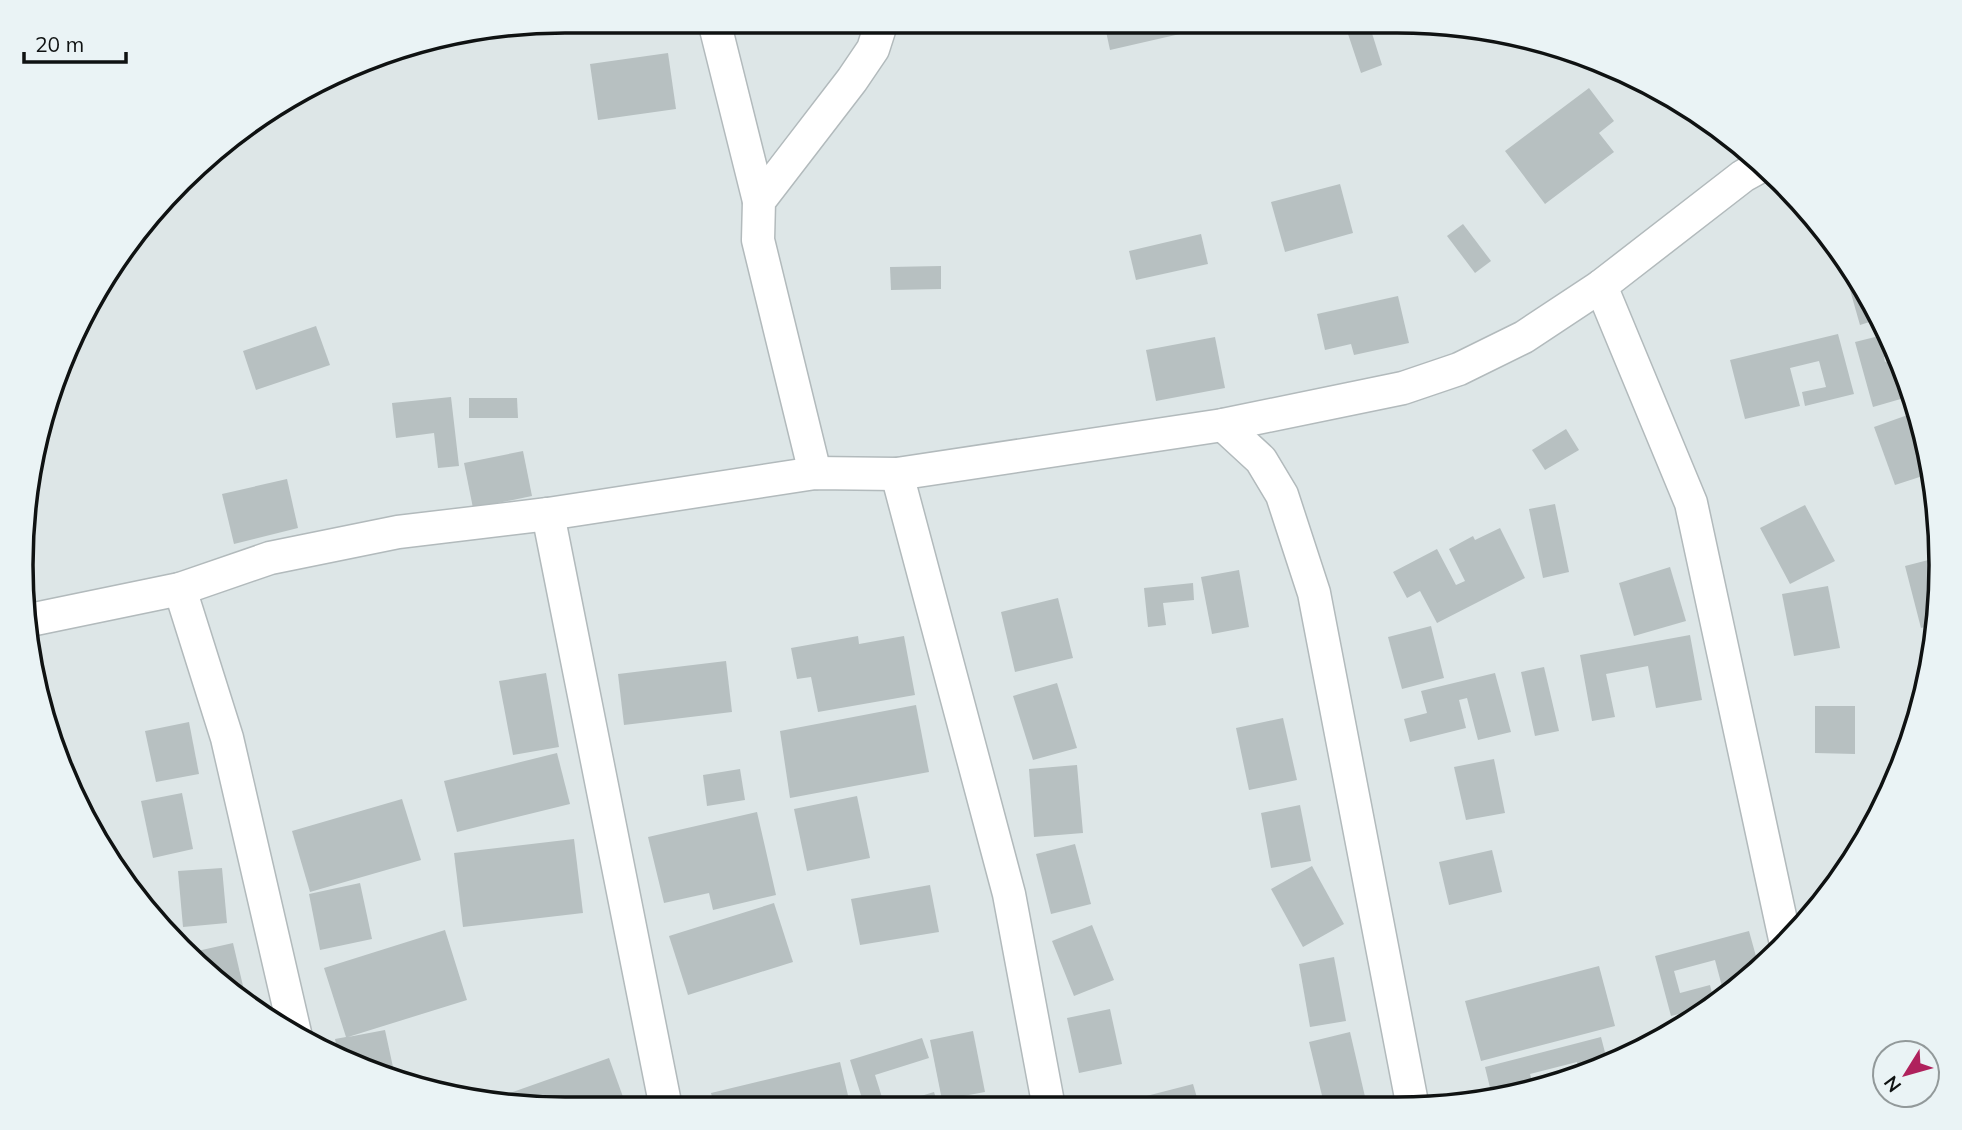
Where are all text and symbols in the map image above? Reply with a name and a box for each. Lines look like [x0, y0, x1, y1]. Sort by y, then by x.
scale bar [24, 21, 126, 65]
text: 20 m [35, 31, 84, 57]
north arrow [1871, 1039, 1941, 1109]
text: N [1879, 1071, 1906, 1097]

